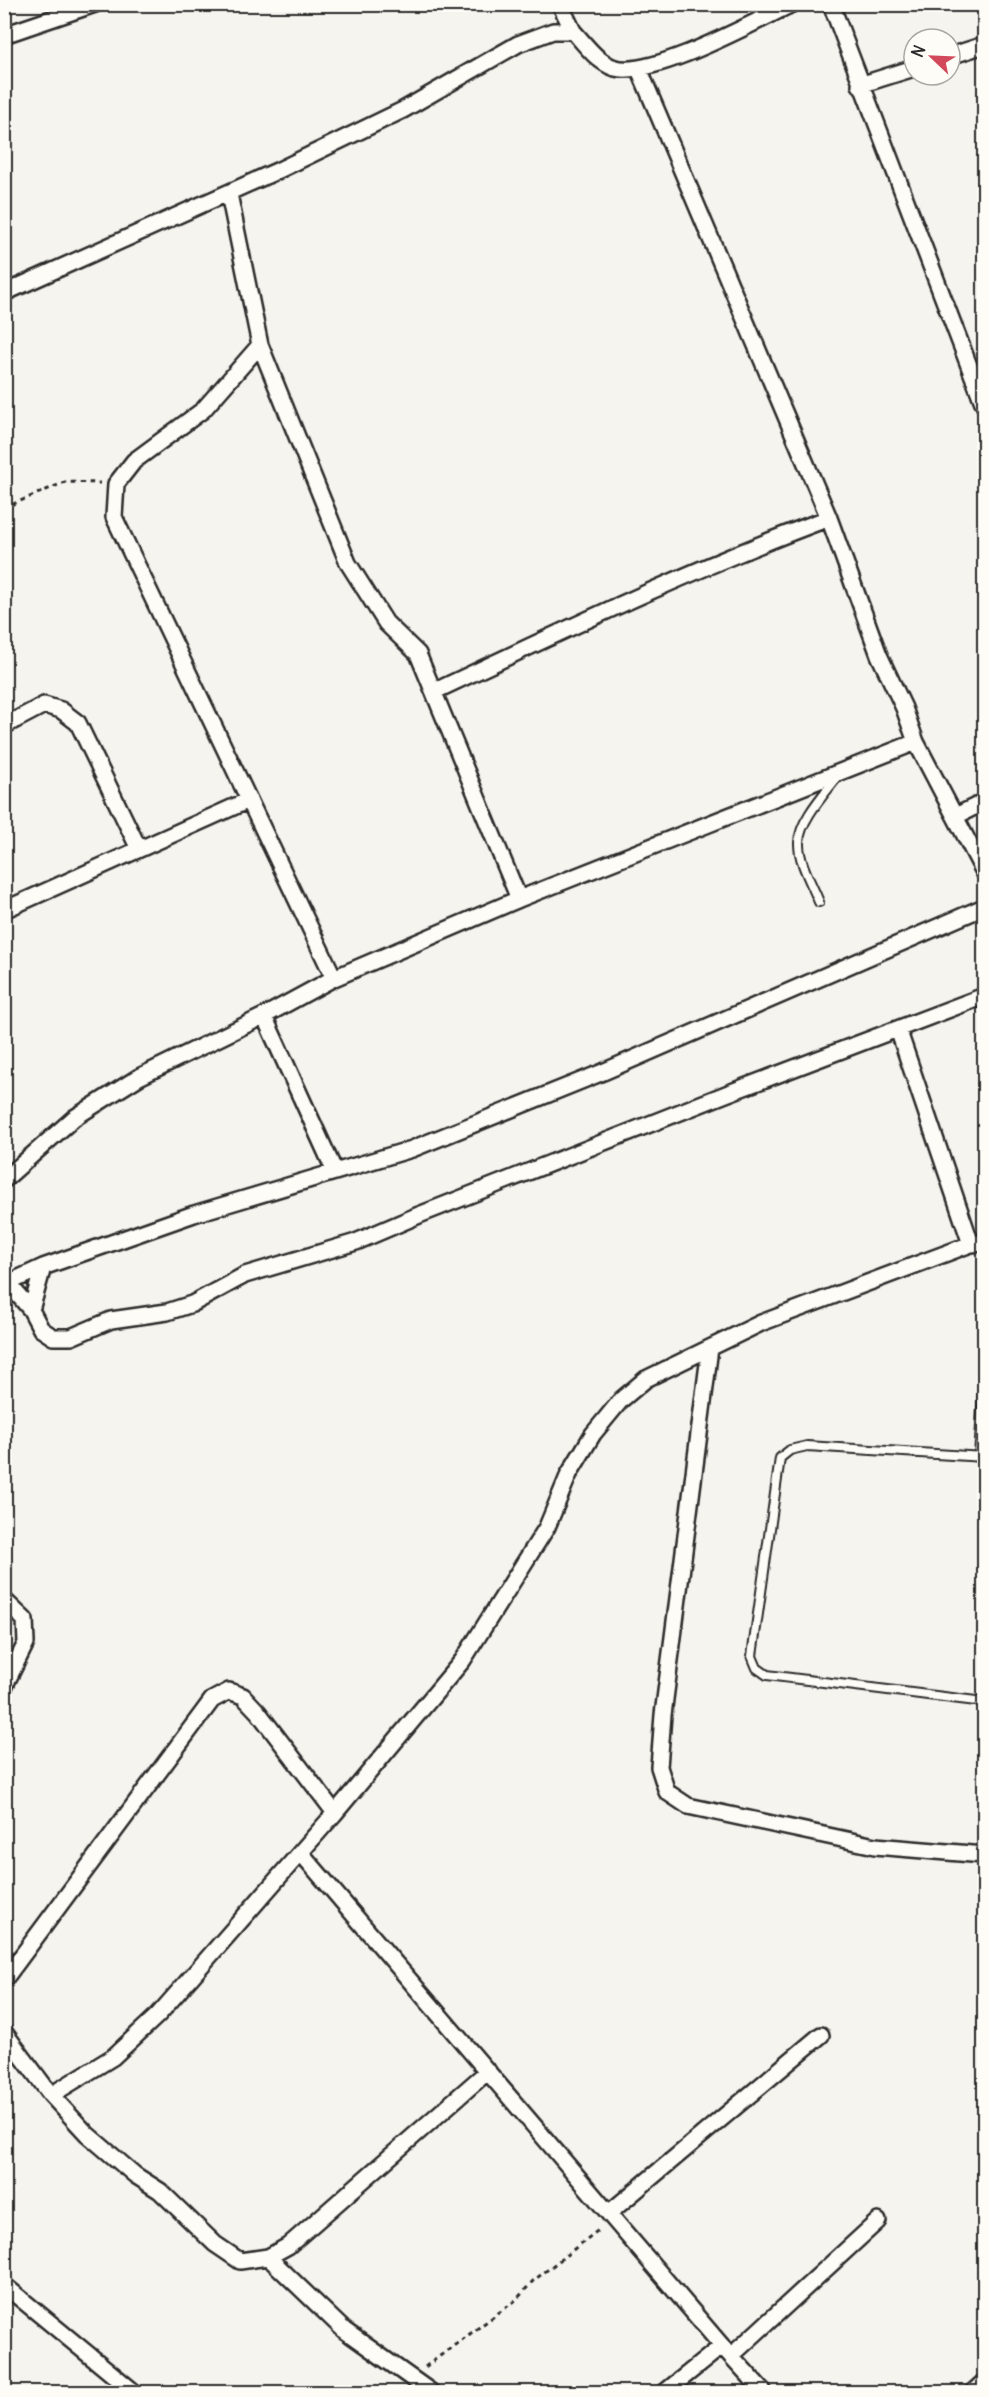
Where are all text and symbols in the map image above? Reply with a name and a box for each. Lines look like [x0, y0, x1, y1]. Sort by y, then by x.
north arrow [902, 27, 962, 87]
text: N [907, 42, 930, 60]

